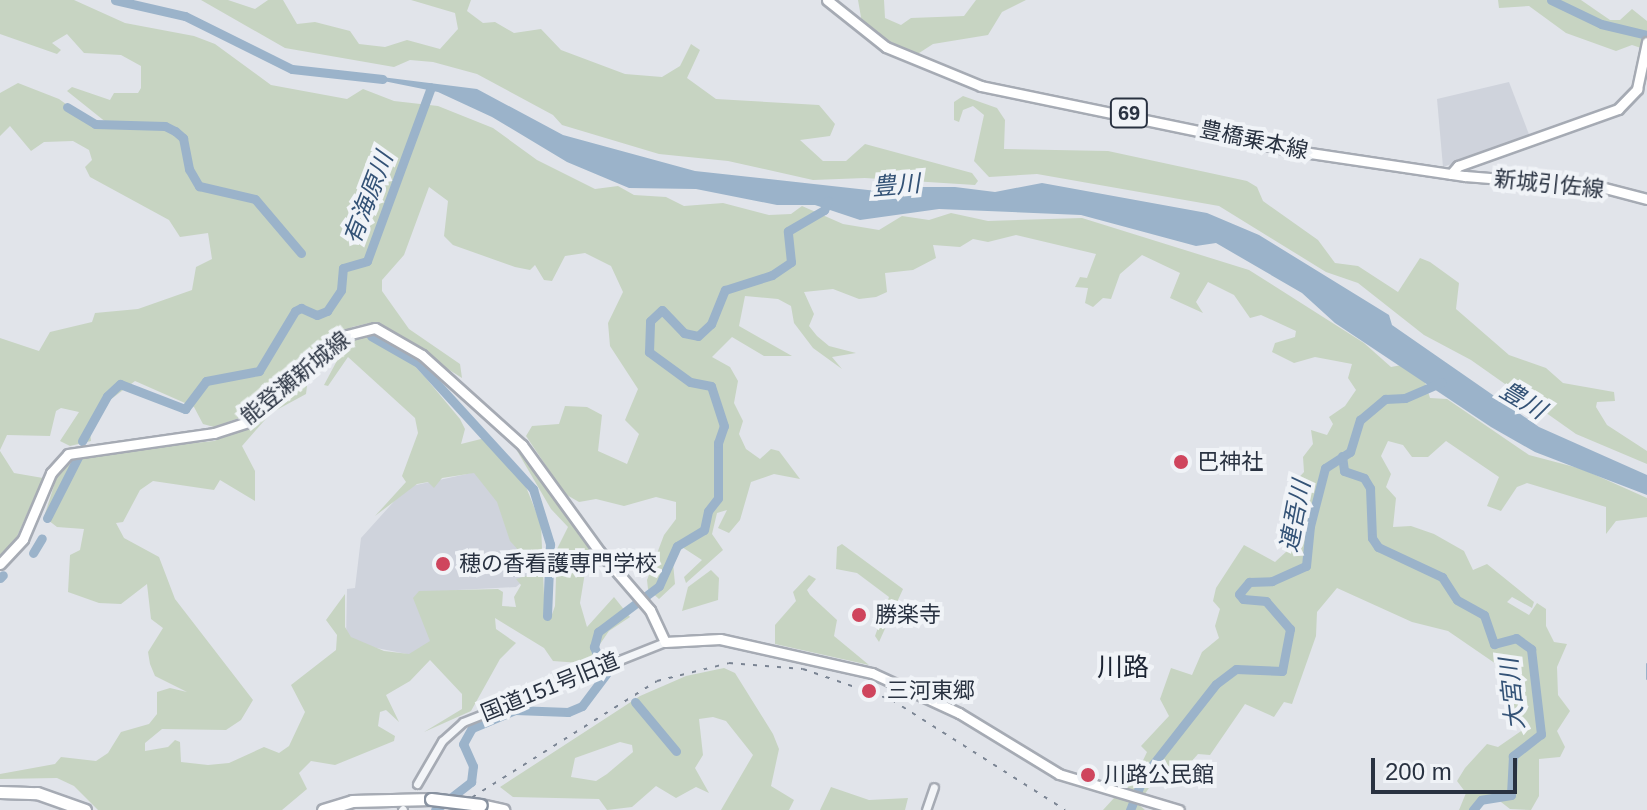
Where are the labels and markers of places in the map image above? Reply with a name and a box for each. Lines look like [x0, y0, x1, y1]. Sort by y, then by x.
place label: 巴神社 [1197, 449, 1263, 475]
marker: 巴神社 [1172, 453, 1190, 471]
place label: 穂の香看護専門学校 [459, 551, 657, 577]
marker: 穂の香看護専門学校 [434, 555, 452, 573]
place label: 勝楽寺 [875, 602, 941, 628]
marker: 勝楽寺 [850, 606, 868, 624]
place label: 三河東郷 [887, 678, 975, 704]
marker: 三河東郷 [858, 680, 880, 702]
place label: 川路公民館 [1104, 762, 1214, 788]
marker: 川路公民館 [1079, 766, 1097, 784]

